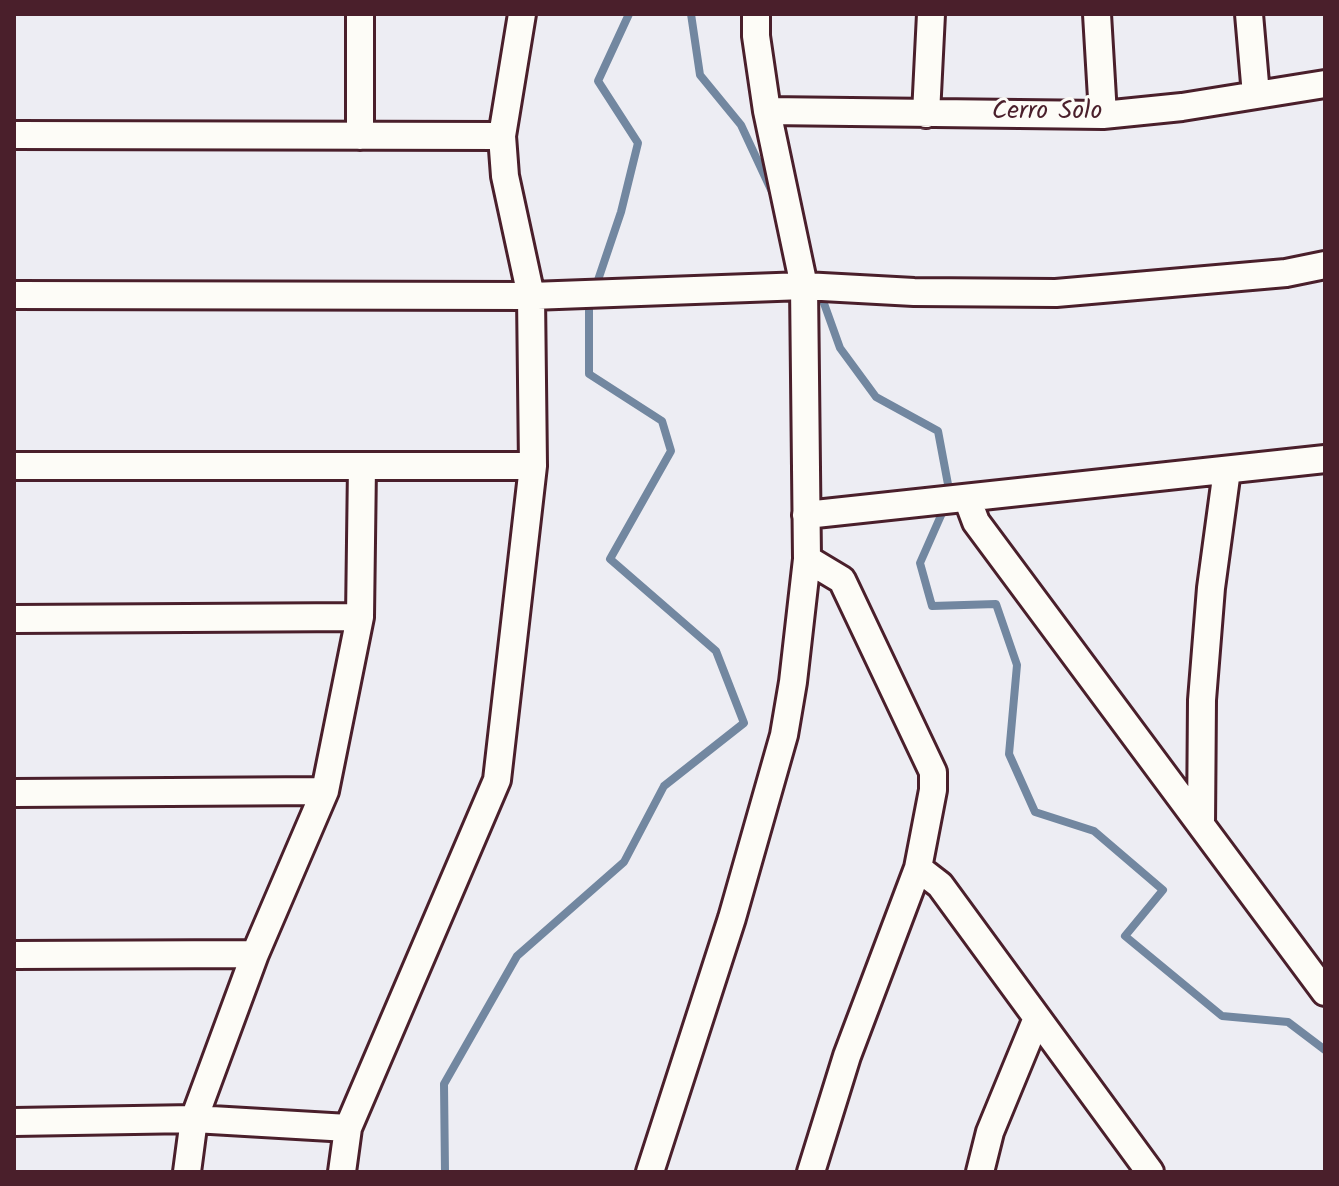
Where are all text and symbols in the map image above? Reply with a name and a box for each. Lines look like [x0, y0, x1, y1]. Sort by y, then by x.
street label: Cerro Solo [992, 98, 1102, 130]

